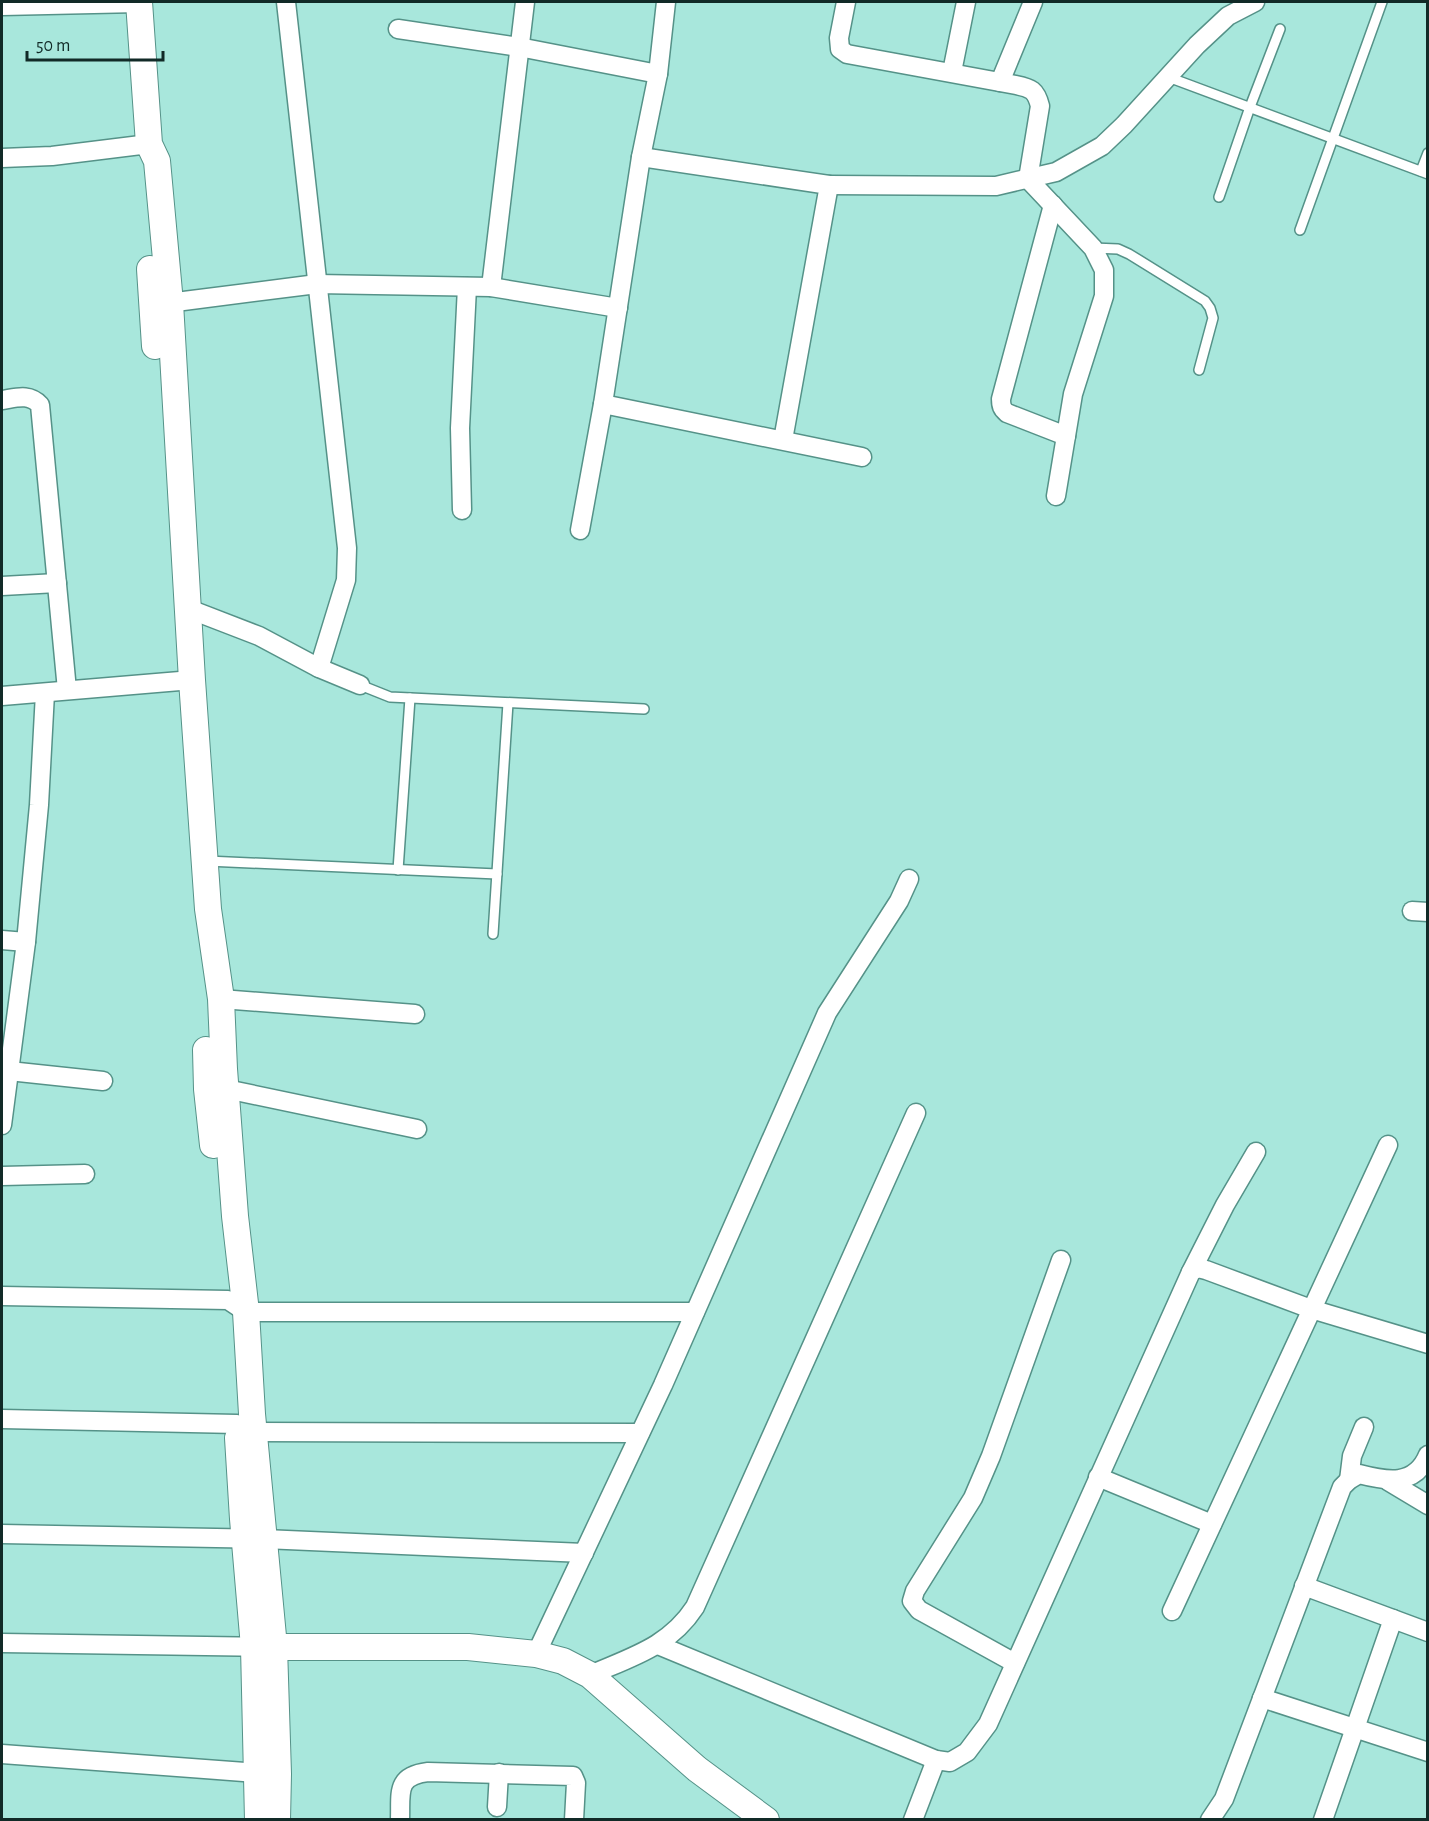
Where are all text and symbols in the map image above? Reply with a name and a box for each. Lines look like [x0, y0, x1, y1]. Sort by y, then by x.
scale bar [27, 24, 164, 62]
text: 50 m [36, 37, 70, 55]

